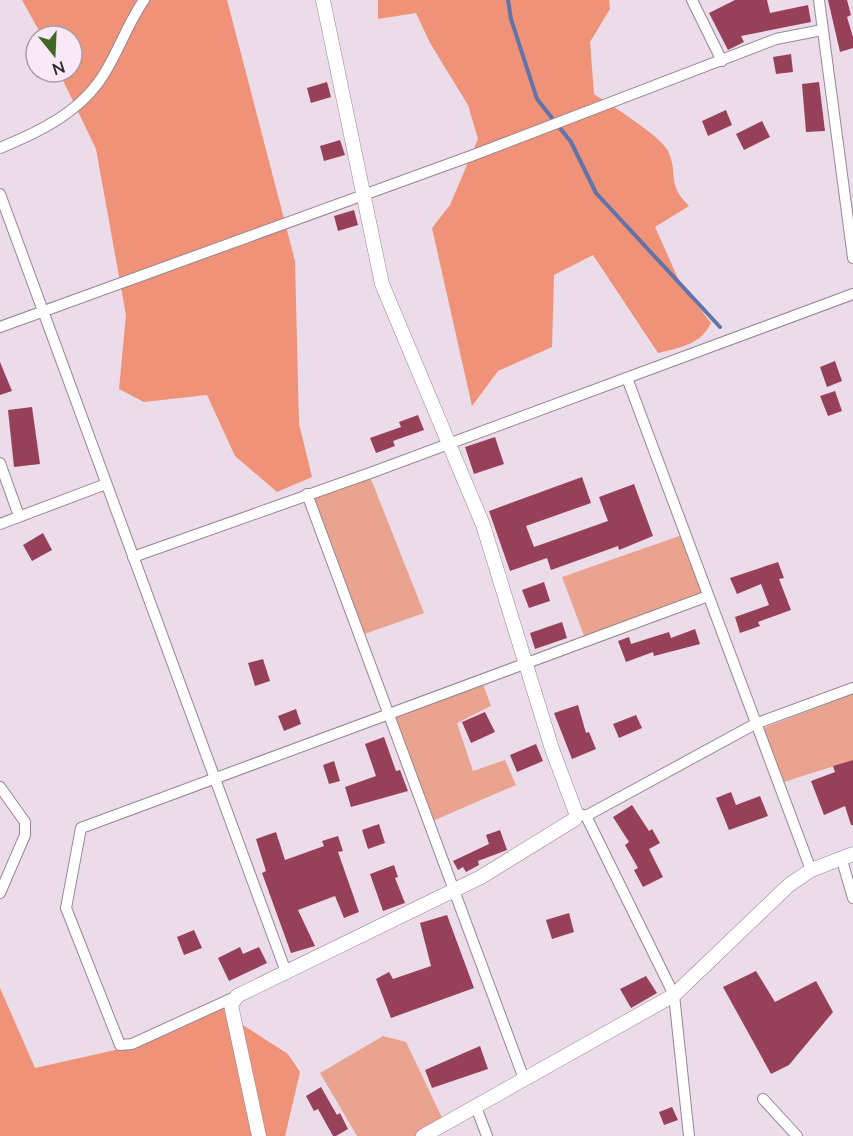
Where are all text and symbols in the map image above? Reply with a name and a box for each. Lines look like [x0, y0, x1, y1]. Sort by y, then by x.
north arrow [24, 24, 84, 84]
text: N [50, 58, 68, 80]

